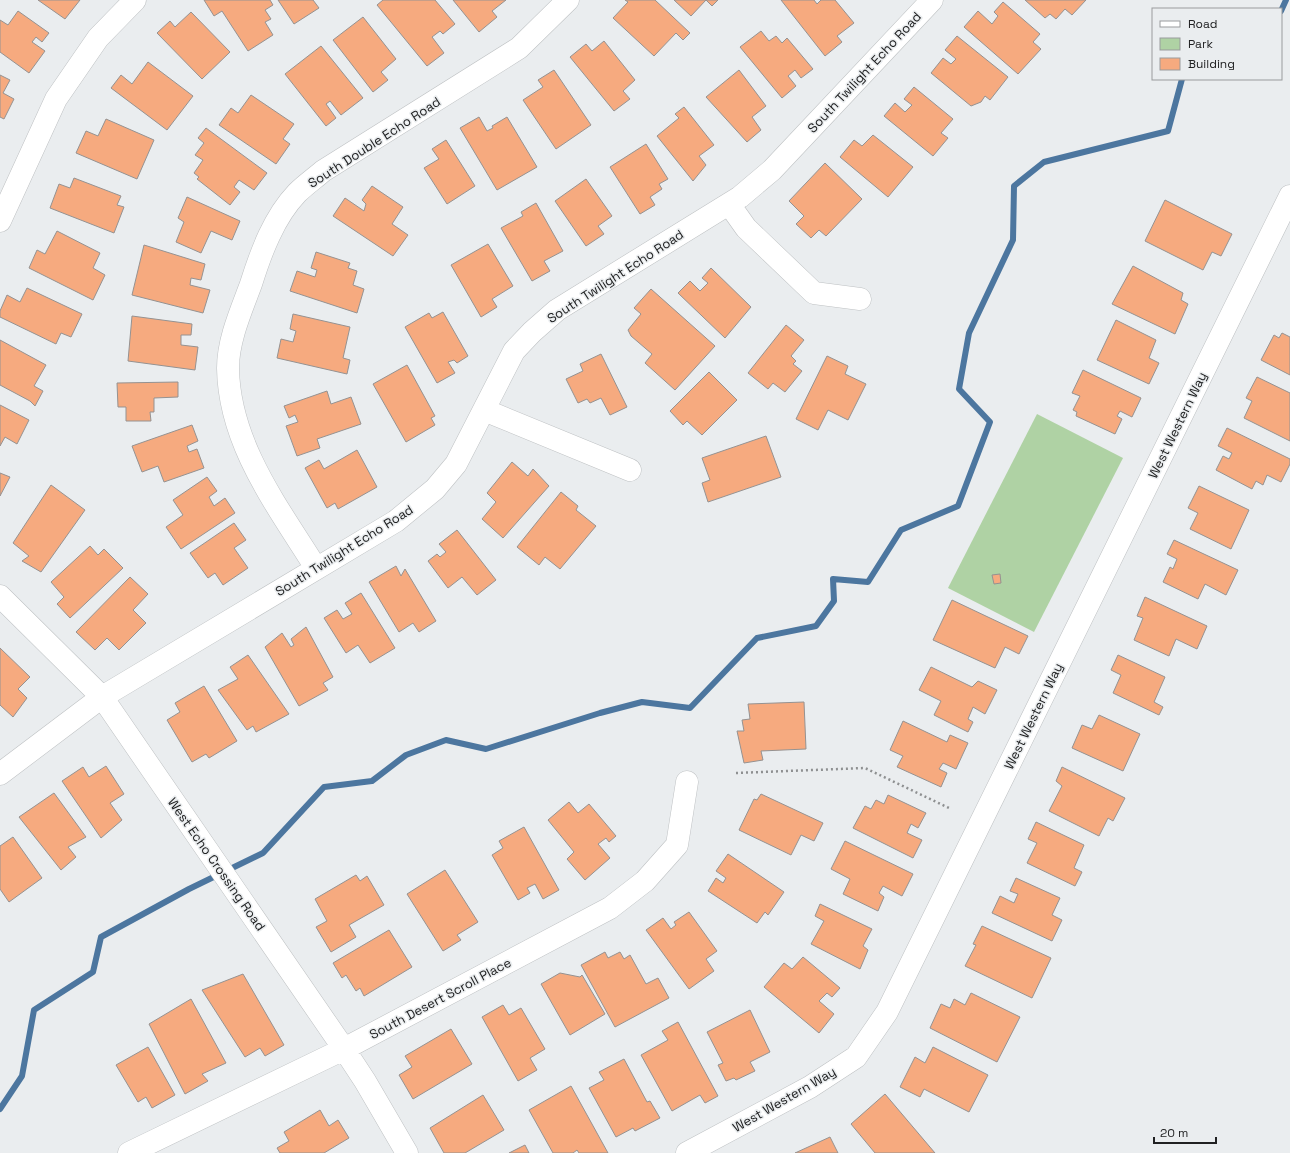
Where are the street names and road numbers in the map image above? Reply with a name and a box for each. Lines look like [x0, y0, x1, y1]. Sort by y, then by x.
street label: South Twilight Echo Road [804, 8, 925, 136]
street label: South Double Echo Road [305, 93, 444, 192]
street label: South Twilight Echo Road [544, 226, 687, 327]
street label: West Western Way [1144, 369, 1211, 481]
street label: South Twilight Echo Road [272, 501, 416, 600]
street label: West Western Way [1000, 660, 1067, 772]
street label: West Echo Crossing Road [164, 794, 269, 934]
street label: South Desert Scroll Place [366, 954, 514, 1043]
street label: West Western Way [730, 1063, 839, 1136]

